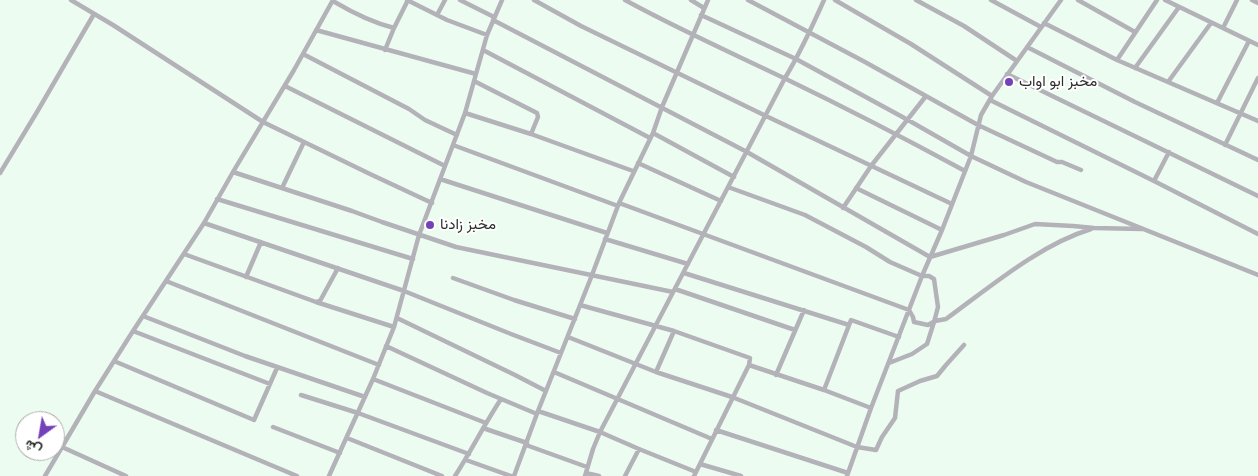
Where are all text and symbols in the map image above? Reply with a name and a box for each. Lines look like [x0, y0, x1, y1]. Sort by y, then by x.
place label: مخبز ابو اواب [1019, 73, 1097, 91]
marker: مخبز ابو اواب [1003, 76, 1015, 88]
place label: مخبز زادنا [440, 216, 496, 234]
marker: مخبز زادنا [424, 219, 436, 231]
north arrow [15, 411, 65, 461]
text: ش [21, 436, 44, 460]

